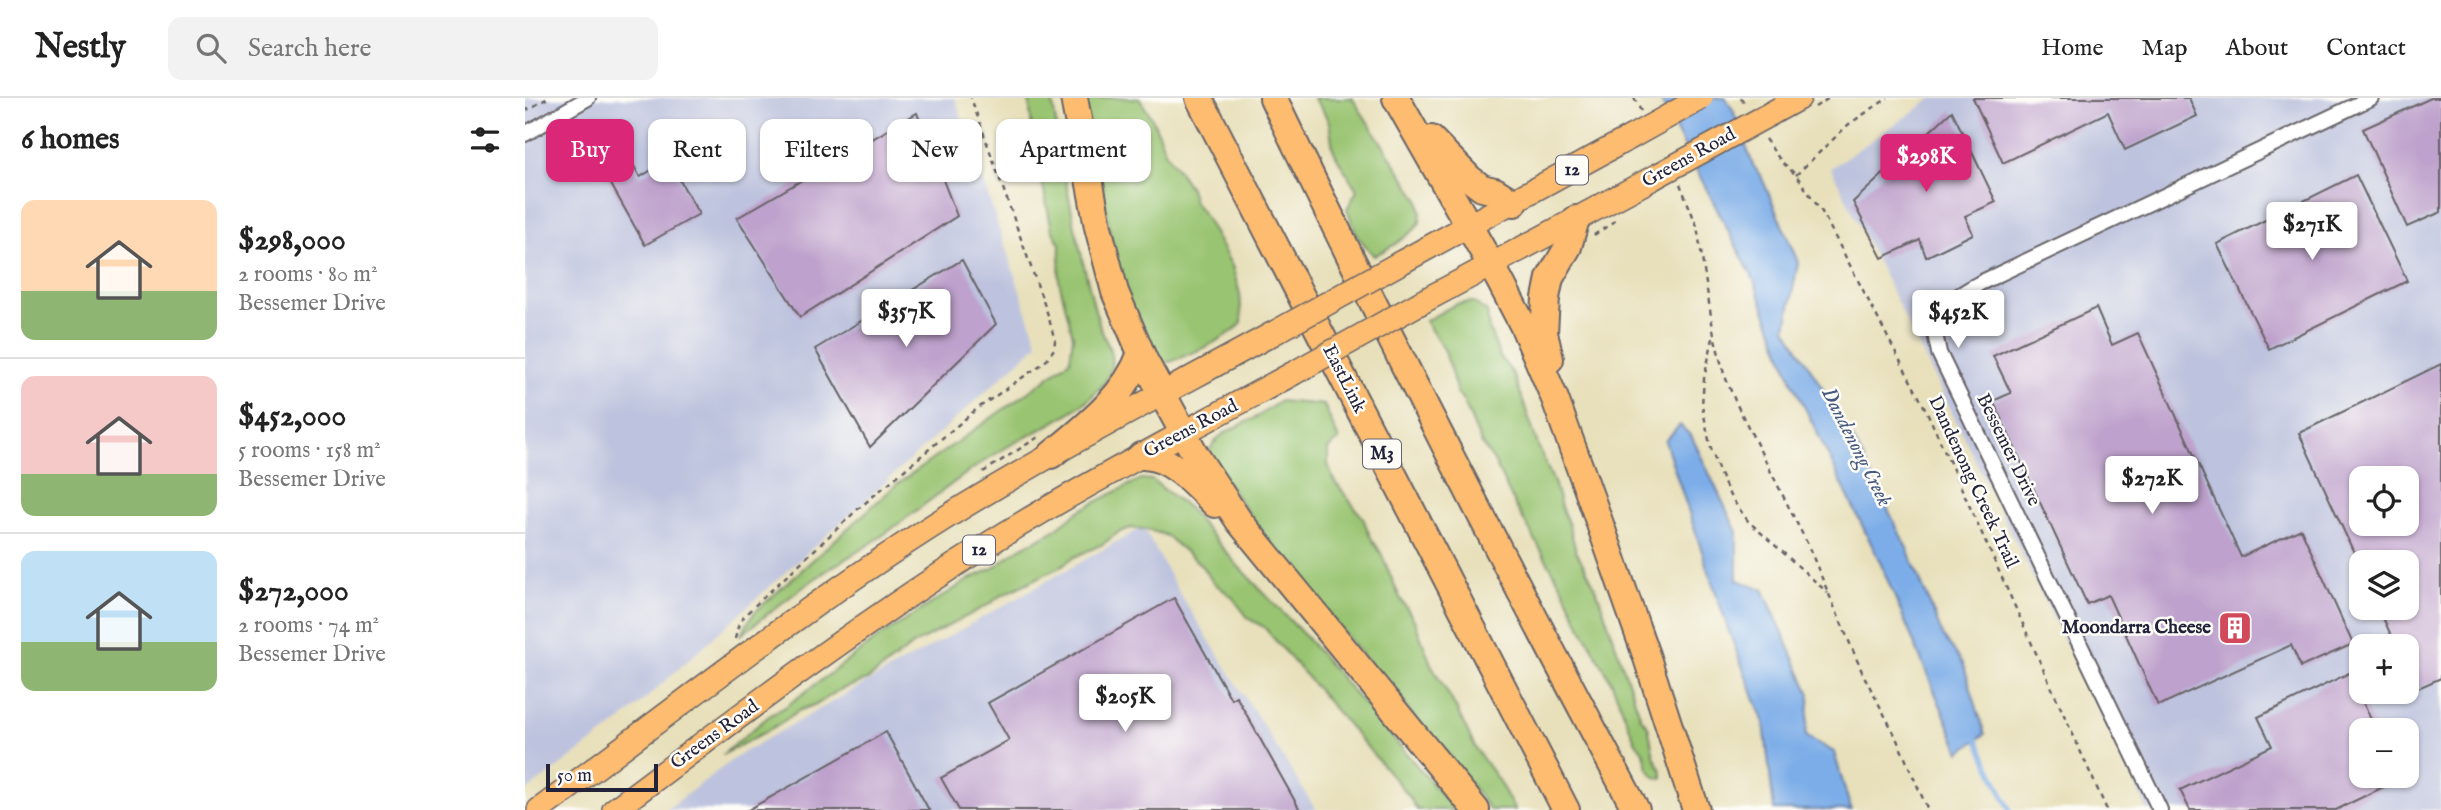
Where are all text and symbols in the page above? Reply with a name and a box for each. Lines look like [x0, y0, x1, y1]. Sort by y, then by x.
search box [168, 17, 658, 80]
text: Nestly [35, 27, 126, 69]
icon: search [192, 29, 230, 67]
text: Search here [248, 32, 372, 65]
text: Home [2041, 33, 2104, 64]
text: Map [2142, 33, 2188, 64]
text: About [2226, 33, 2288, 64]
text: Contact [2326, 33, 2406, 64]
chip: Buy [546, 119, 634, 182]
chip: Rent [648, 119, 746, 182]
chip: Filters [760, 119, 873, 182]
chip: New [887, 119, 982, 182]
chip: Apartment [996, 119, 1151, 182]
text: 6 homes [21, 121, 120, 159]
icon: filters [466, 121, 504, 159]
street label: Greens Road [1638, 122, 1741, 194]
pin: $298K [1877, 134, 1975, 194]
text: $298K [1896, 142, 1956, 171]
road number: 12 [1556, 156, 1588, 184]
pin: $271K [2263, 202, 2361, 262]
text: $271K [2282, 210, 2342, 239]
text: $298,000 [238, 222, 346, 260]
icon: home [77, 228, 161, 312]
text: 2 rooms · 80 m² [238, 260, 378, 289]
text: Bessemer Drive [238, 289, 386, 318]
pin: $357K [857, 289, 955, 349]
pin: $452K [1909, 290, 2007, 350]
text: $357K [877, 297, 935, 326]
text: $452K [1928, 298, 1988, 327]
street label: EastLink [1317, 341, 1372, 418]
water label: Dandenong Creek [1814, 383, 1898, 512]
street label: Bessemer Drive [1970, 390, 2046, 510]
street label: Dandenong Creek Trail [1923, 392, 2024, 573]
street label: Greens Road [1140, 394, 1243, 464]
text: $452,000 [238, 398, 346, 436]
icon: home [77, 404, 161, 488]
text: 5 rooms · 158 m² [238, 436, 381, 465]
road number: M3 [1363, 440, 1401, 468]
pin: $272K [2103, 456, 2201, 516]
text: $272K [2121, 464, 2183, 493]
text: Bessemer Drive [238, 465, 386, 494]
map controls [2349, 466, 2419, 788]
button: locate [2349, 466, 2419, 536]
road number: 12 [963, 536, 995, 564]
button: layers [2349, 550, 2419, 620]
text: $272,000 [238, 573, 349, 611]
icon: home [77, 579, 161, 663]
building icon: Moondarra Cheese [2216, 609, 2254, 647]
text: 2 rooms · 74 m² [238, 611, 379, 640]
place label: Moondarra Cheese [2062, 616, 2211, 640]
button: + [2349, 634, 2419, 704]
text: Bessemer Drive [238, 640, 386, 669]
pin: $205K [1076, 674, 1174, 734]
text: $205K [1095, 682, 1155, 711]
street label: Greens Road [666, 694, 765, 775]
button: − [2349, 718, 2419, 788]
scale bar [546, 761, 658, 793]
text: 50 m [557, 764, 592, 788]

